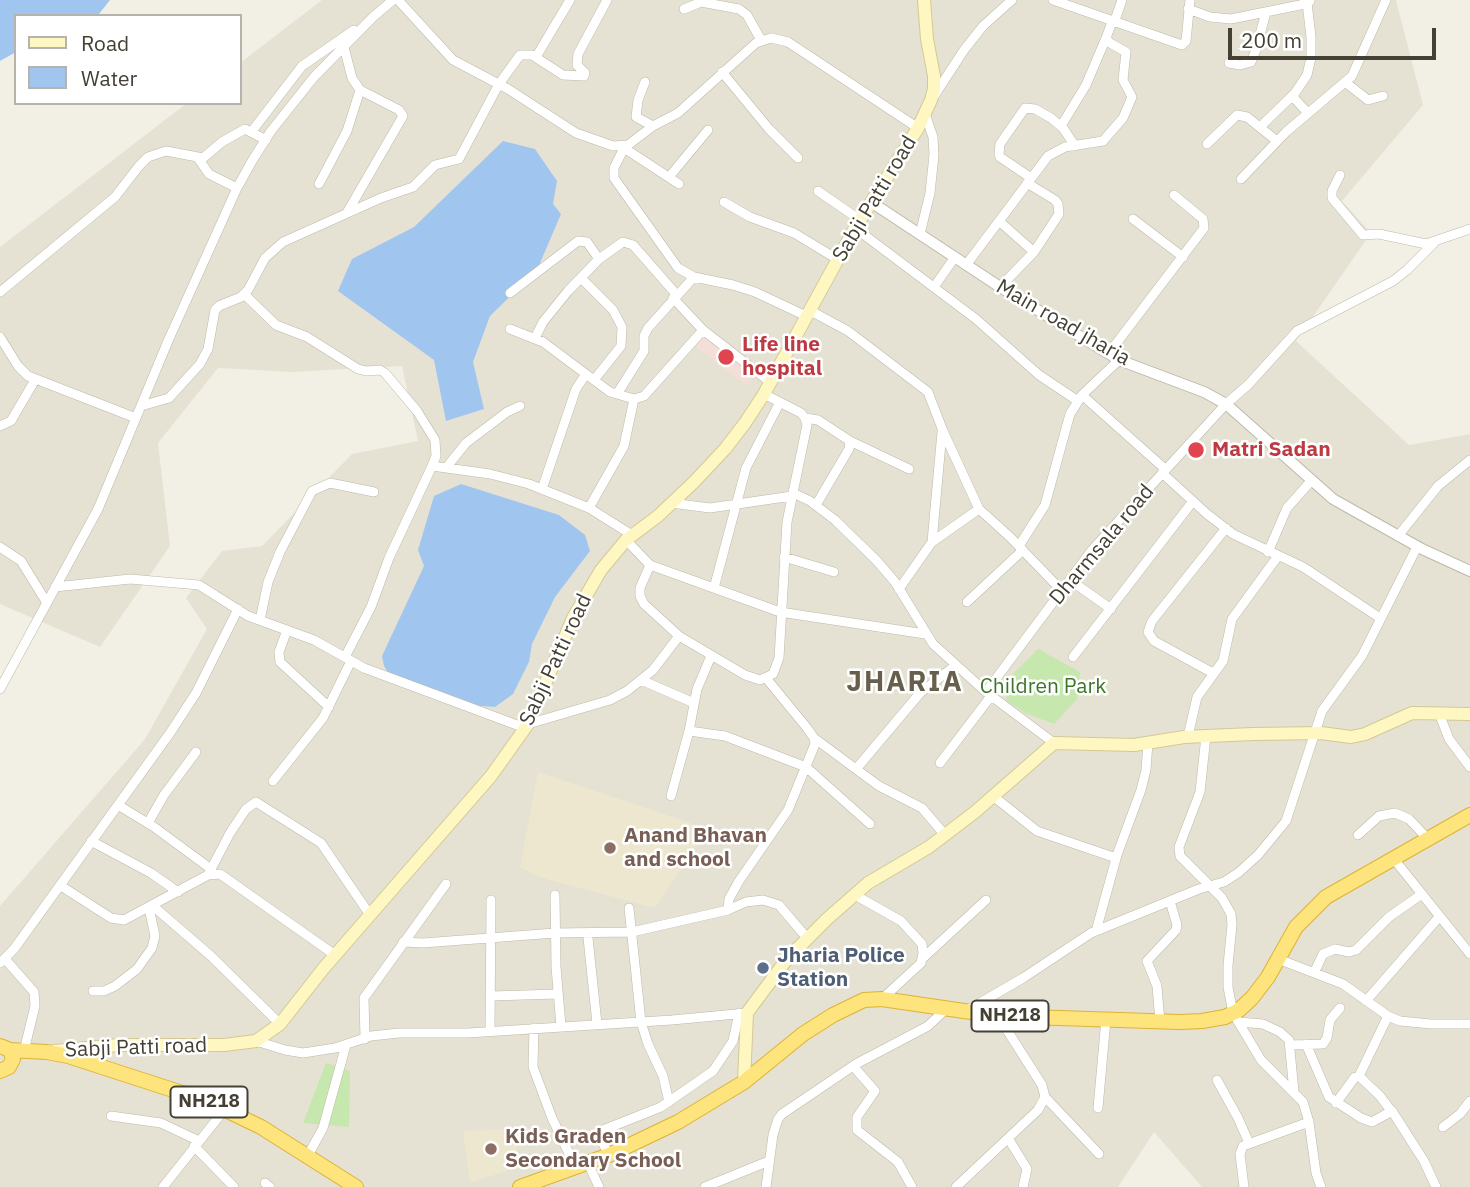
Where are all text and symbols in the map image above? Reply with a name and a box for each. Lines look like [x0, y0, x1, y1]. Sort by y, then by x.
legend [14, 14, 242, 105]
scale bar [1232, 14, 1440, 58]
text: 200 m [1241, 26, 1302, 54]
text: Road [81, 29, 129, 57]
text: Water [81, 64, 137, 92]
street label: Sabji Patti road [828, 132, 922, 266]
street label: Main road jharia [991, 274, 1135, 372]
place label: Life line hospital [742, 332, 822, 382]
marker: Life line hospital [716, 347, 736, 367]
place label: Matri Sadan [1212, 437, 1331, 463]
marker: Matri Sadan [1186, 440, 1206, 460]
street label: Dharmsala road [1044, 480, 1160, 610]
street label: Sabji Patti road [515, 590, 597, 730]
district label: JHARIA [847, 666, 963, 700]
park label: Children Park [980, 674, 1106, 700]
place label: Anand Bhavan and school [624, 823, 767, 873]
marker: Anand Bhavan and school [602, 840, 618, 856]
place label: Jharia Police Station [777, 943, 905, 993]
marker: Jharia Police Station [755, 960, 771, 976]
road number: NH218 [972, 1000, 1048, 1032]
street label: Sabji Patti road [64, 1033, 208, 1063]
road number: NH218 [170, 1086, 248, 1118]
place label: Kids Graden Secondary School [505, 1124, 681, 1174]
marker: Kids Graden Secondary School [483, 1141, 499, 1157]

